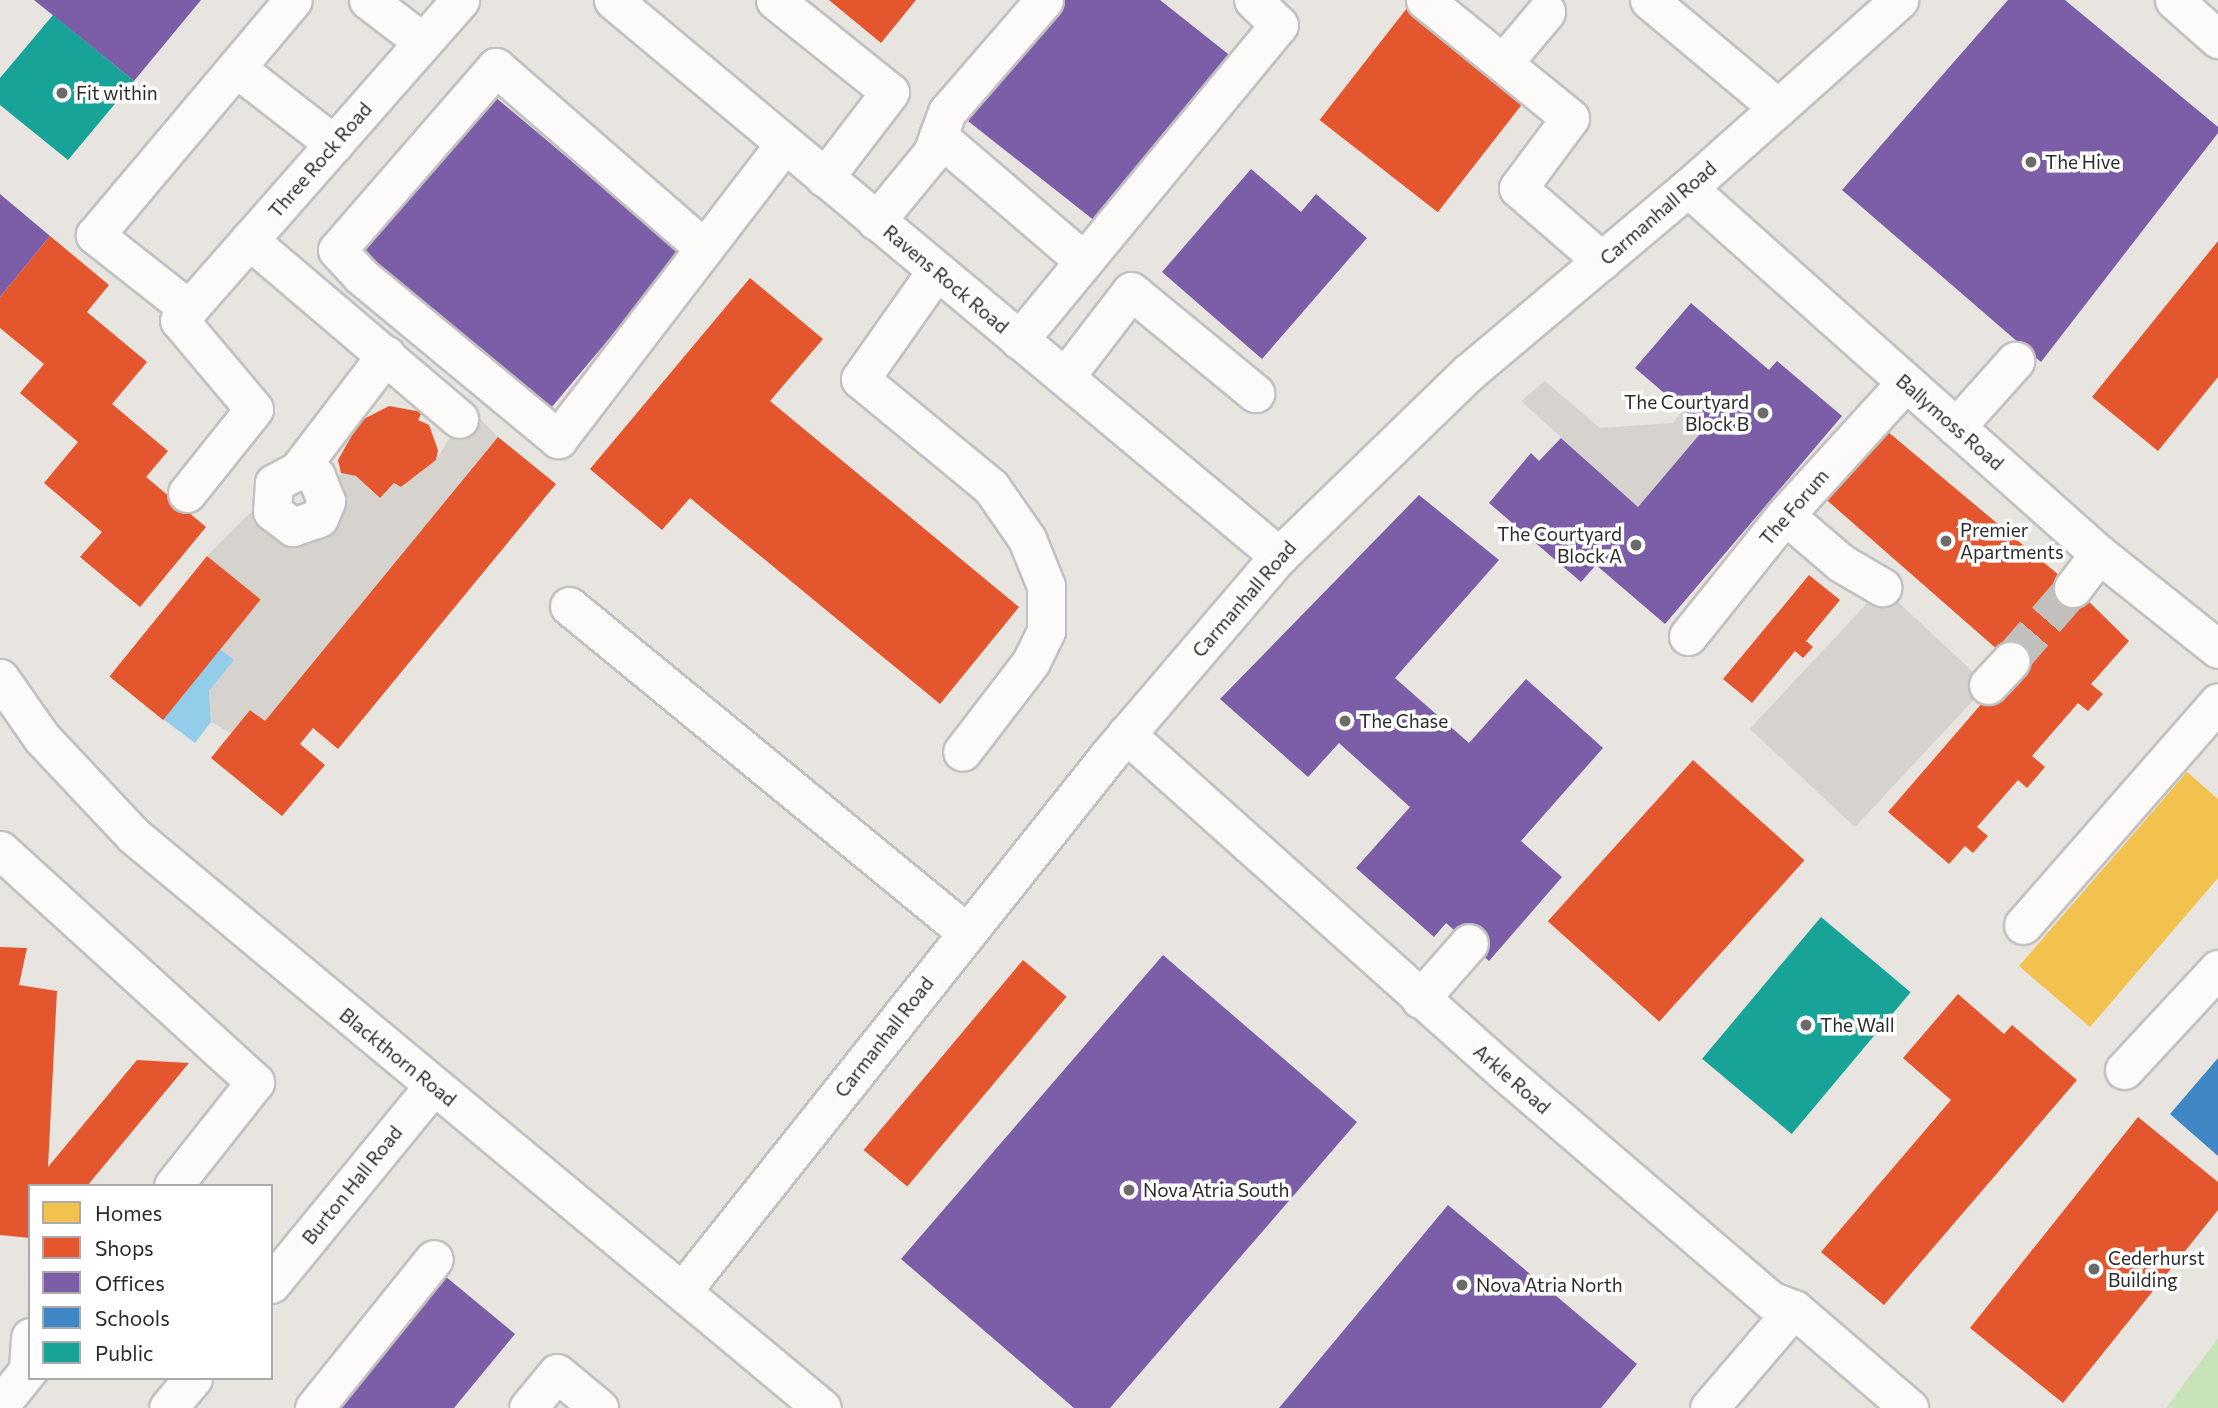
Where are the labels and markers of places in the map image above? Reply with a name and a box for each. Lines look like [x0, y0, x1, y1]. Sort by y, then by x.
place label: Fit within [76, 82, 158, 104]
marker: Fit within [54, 85, 70, 101]
place label: The Hive [2045, 151, 2120, 173]
marker: The Hive [2023, 154, 2039, 170]
place label: The Courtyard Block B [1624, 391, 1749, 435]
marker: The Courtyard Block B [1755, 405, 1771, 421]
place label: Premier Apartments [1960, 519, 2064, 563]
place label: The Courtyard Block A [1497, 523, 1622, 567]
marker: Premier Apartments [1938, 533, 1954, 549]
marker: The Courtyard Block A [1628, 537, 1644, 553]
place label: The Chase [1359, 710, 1448, 732]
marker: The Chase [1337, 713, 1353, 729]
place label: The Wall [1820, 1014, 1895, 1036]
marker: The Wall [1798, 1017, 1814, 1033]
place label: Nova Atria South [1143, 1179, 1289, 1201]
marker: Nova Atria South [1121, 1182, 1137, 1198]
place label: Cederhurst Building [2108, 1247, 2205, 1291]
marker: Cederhurst Building [2086, 1261, 2102, 1277]
place label: Nova Atria North [1476, 1274, 1623, 1296]
marker: Nova Atria North [1454, 1277, 1470, 1293]

